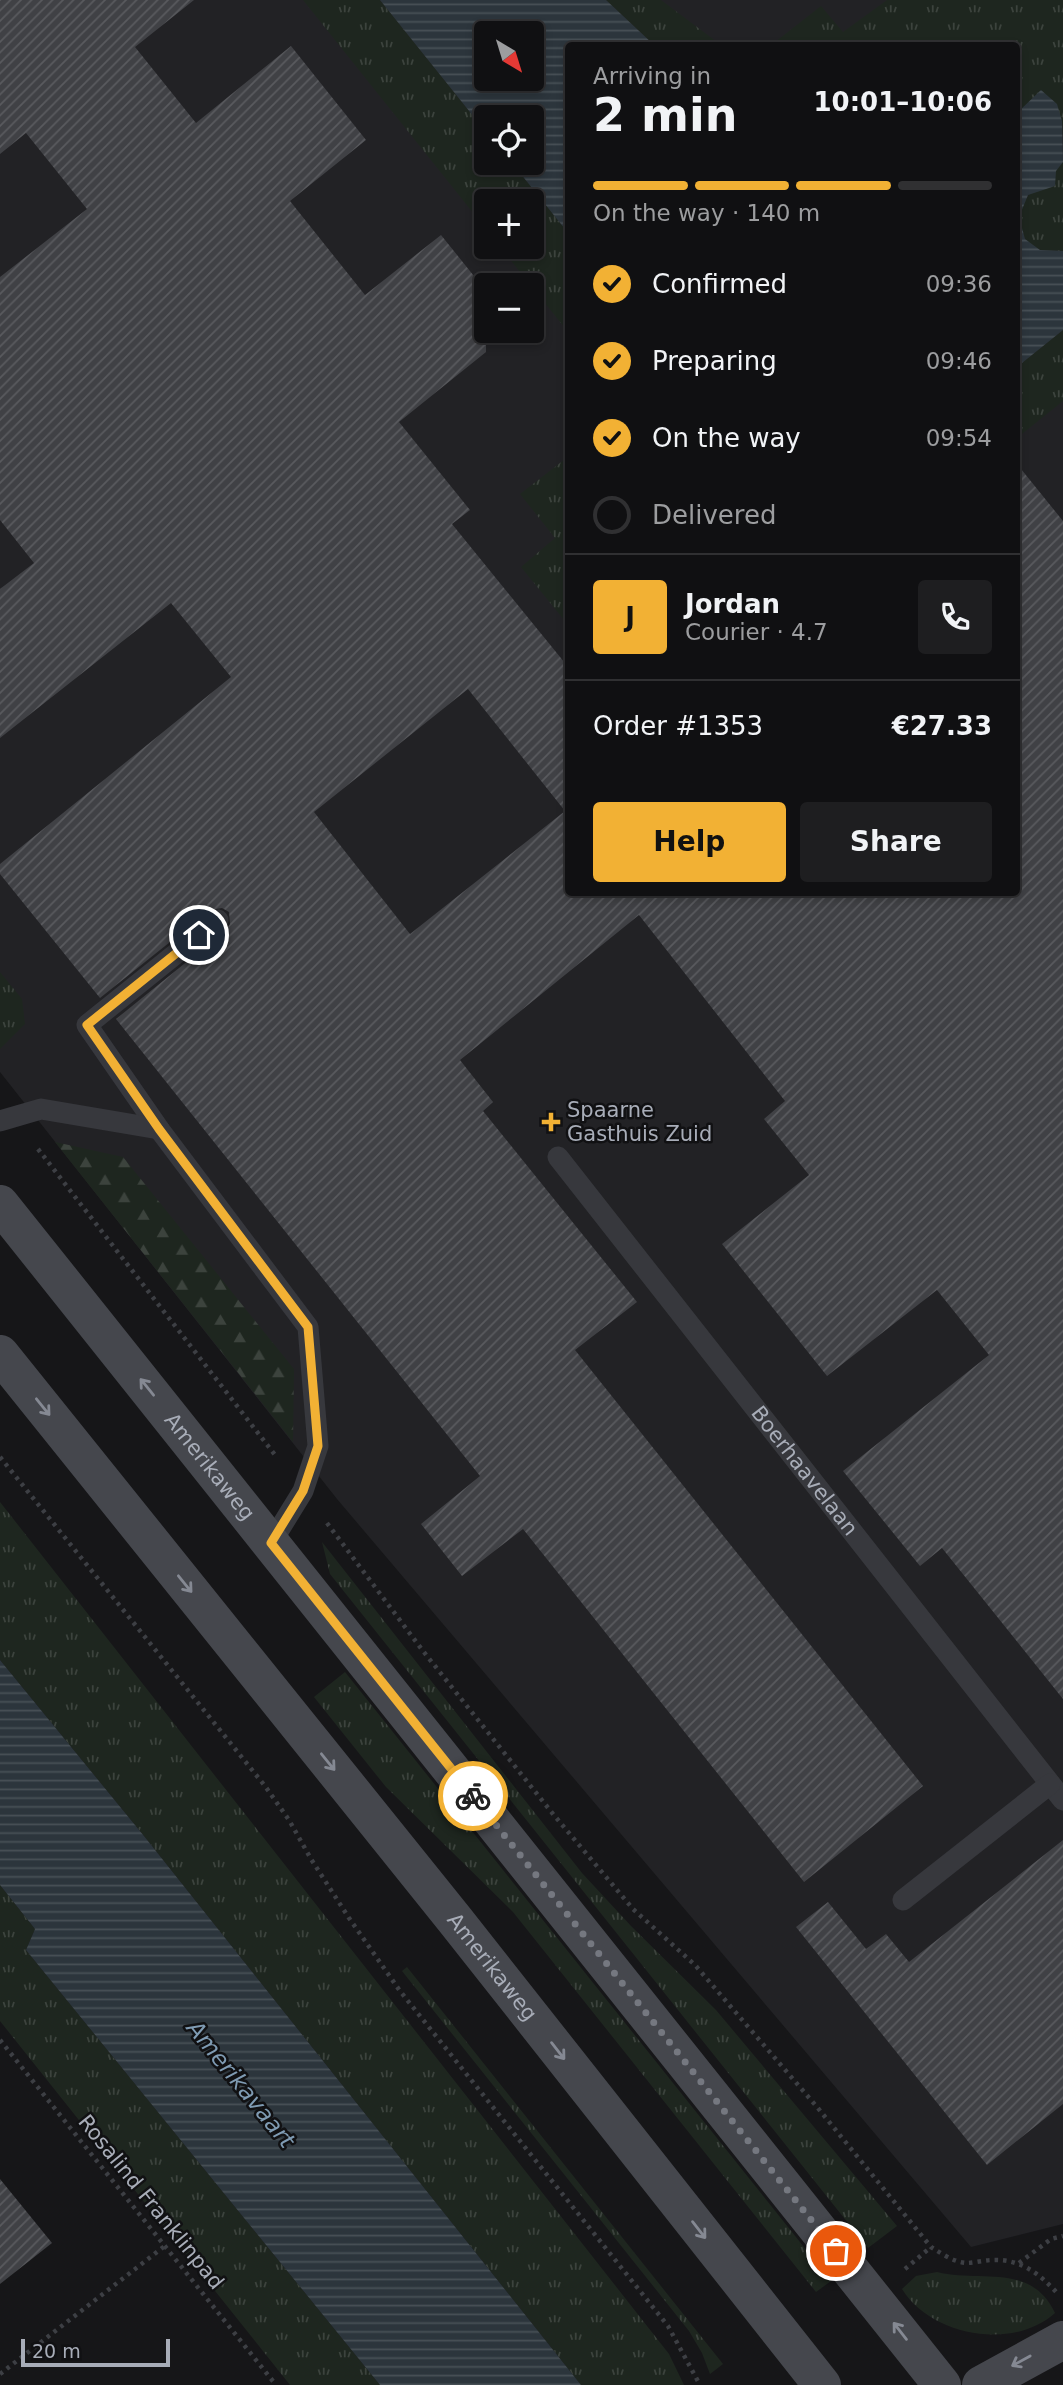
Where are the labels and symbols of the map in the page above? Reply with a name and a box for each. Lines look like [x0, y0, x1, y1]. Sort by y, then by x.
north arrow [474, 21, 544, 91]
pin [169, 905, 229, 965]
place label: Spaarne Gasthuis Zuid [567, 1098, 712, 1146]
marker: Spaarne Gasthuis Zuid [541, 1112, 561, 1132]
one-way arrow [140, 1379, 155, 1397]
one-way arrow [35, 1398, 50, 1416]
street label: Boerhaavelaan [746, 1401, 863, 1540]
street label: Amerikaweg [159, 1408, 260, 1525]
one-way arrow [178, 1575, 193, 1593]
one-way arrow [320, 1752, 336, 1770]
courier [438, 1761, 508, 1831]
street label: Amerikaweg [442, 1908, 542, 2026]
water label: Amerikavaart [181, 2014, 301, 2153]
one-way arrow [551, 2041, 566, 2060]
street label: Rosalind Franklinpad [73, 2110, 229, 2294]
one-way arrow [692, 2220, 707, 2238]
pin [806, 2221, 866, 2281]
one-way arrow [893, 2323, 908, 2341]
scale bar [21, 2336, 170, 2368]
one-way arrow [1012, 2354, 1032, 2368]

